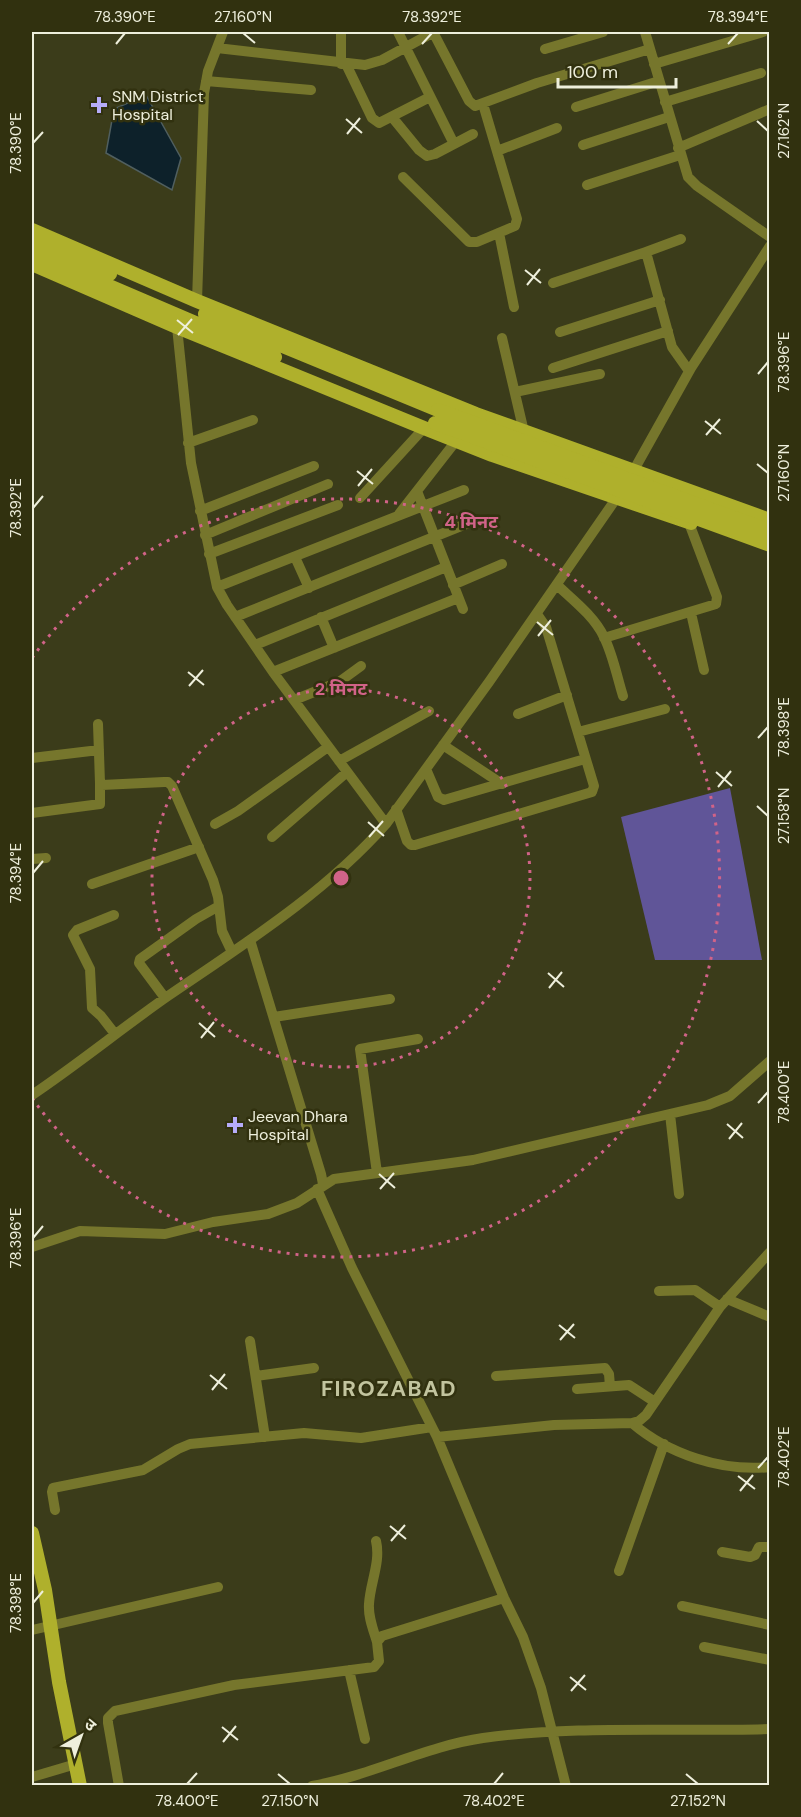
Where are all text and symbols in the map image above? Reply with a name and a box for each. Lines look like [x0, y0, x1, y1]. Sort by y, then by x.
text: 78.390°E [94, 7, 156, 27]
text: 27.160°N [214, 7, 272, 27]
text: 78.392°E [402, 7, 462, 27]
text: 78.394°E [708, 7, 768, 27]
scale bar [558, 51, 676, 89]
text: 100 m [567, 60, 618, 84]
place label: SNM District Hospital [112, 86, 204, 125]
marker: SNM District Hospital [90, 96, 108, 114]
text: 27.162°N [774, 103, 794, 159]
text: 78.390°E [6, 112, 26, 174]
text: 78.396°E [774, 332, 794, 392]
text: 27.160°N [774, 444, 794, 502]
text: 78.392°E [6, 478, 26, 538]
text: 4 मिनट [444, 510, 498, 534]
text: 2 मिनट [315, 677, 368, 701]
text: 78.398°E [774, 697, 794, 757]
text: 27.158°N [774, 788, 794, 844]
text: 78.394°E [6, 843, 26, 903]
centre of rings [331, 868, 351, 888]
text: 78.400°E [774, 1060, 794, 1124]
place label: Jeevan Dhara Hospital [248, 1106, 348, 1145]
marker: Jeevan Dhara Hospital [226, 1116, 244, 1134]
text: 78.396°E [6, 1208, 26, 1268]
district label: FIROZABAD [321, 1374, 457, 1403]
text: 78.402°E [774, 1426, 794, 1488]
text: 78.398°E [6, 1573, 26, 1633]
north arrow [51, 1706, 111, 1766]
text: उ [80, 1714, 101, 1736]
text: 78.400°E [155, 1791, 219, 1811]
text: 27.150°N [261, 1791, 319, 1811]
text: 78.402°E [463, 1791, 525, 1811]
text: 27.152°N [670, 1791, 726, 1811]

